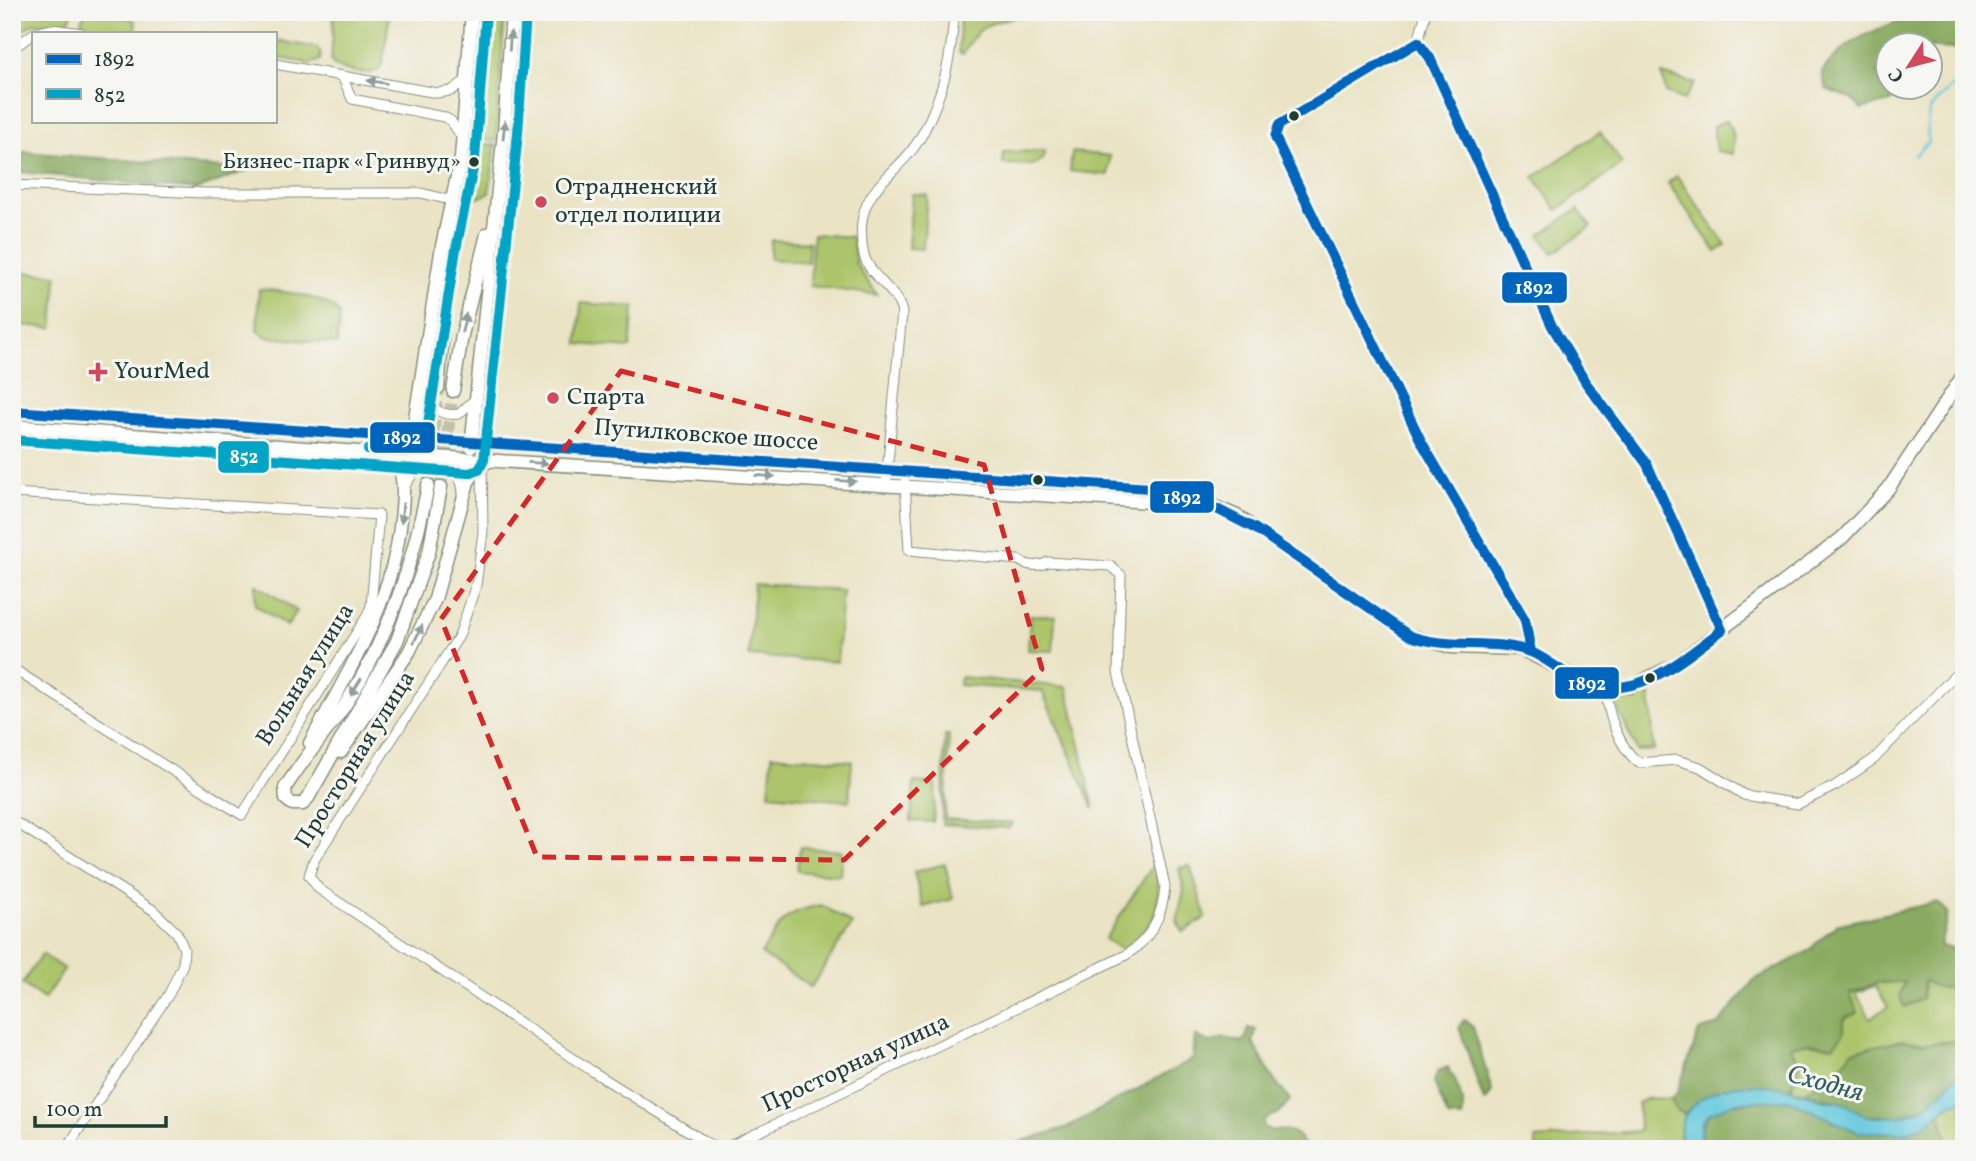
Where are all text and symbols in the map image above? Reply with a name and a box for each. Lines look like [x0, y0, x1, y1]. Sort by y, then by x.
one-way arrow [505, 29, 516, 51]
legend [32, 32, 276, 122]
north arrow [1874, 32, 1944, 102]
text: 1892 [94, 46, 135, 75]
text: С [1883, 62, 1911, 87]
one-way arrow [366, 76, 388, 87]
text: 852 [94, 82, 126, 111]
unlabelled marker [1287, 109, 1301, 123]
one-way arrow [498, 119, 509, 141]
place label: Бизнес-парк «Гринвуд» [223, 147, 461, 178]
marker: Бизнес-парк «Гринвуд» [467, 155, 481, 169]
place label: Отрадненский отдел полиции [555, 171, 721, 233]
marker: Отрадненский отдел полиции [533, 194, 549, 210]
line badge: 1892 [1501, 271, 1568, 304]
text: 1892 [1515, 276, 1553, 302]
one-way arrow [459, 312, 470, 334]
place label: YourMed [114, 355, 210, 389]
marker: YourMed [88, 362, 108, 382]
place label: Спарта [567, 381, 645, 415]
marker: Спарта [545, 390, 561, 406]
street label: Путилковское шоссе [593, 411, 819, 461]
line badge: 1892 [369, 421, 436, 454]
text: 1892 [383, 426, 421, 452]
line badge: 852 [217, 440, 270, 474]
text: 852 [230, 445, 259, 471]
one-way arrow [527, 458, 549, 469]
one-way arrow [754, 471, 776, 482]
unlabelled marker [1031, 473, 1045, 487]
one-way arrow [835, 476, 857, 487]
line badge: 1892 [1149, 480, 1215, 514]
text: 1892 [1163, 486, 1201, 512]
one-way arrow [396, 502, 407, 524]
street label: Вольная улица [249, 597, 363, 753]
one-way arrow [412, 624, 424, 644]
street label: Просторная улица [288, 665, 424, 855]
line badge: 1892 [1554, 666, 1620, 700]
unlabelled marker [1643, 671, 1657, 685]
text: 1892 [1568, 672, 1606, 698]
one-way arrow [350, 677, 363, 696]
street label: Просторная улица [757, 1006, 955, 1122]
water label: Сходня [1783, 1057, 1867, 1111]
scale bar [35, 1084, 166, 1128]
text: 100 m [46, 1096, 103, 1125]

